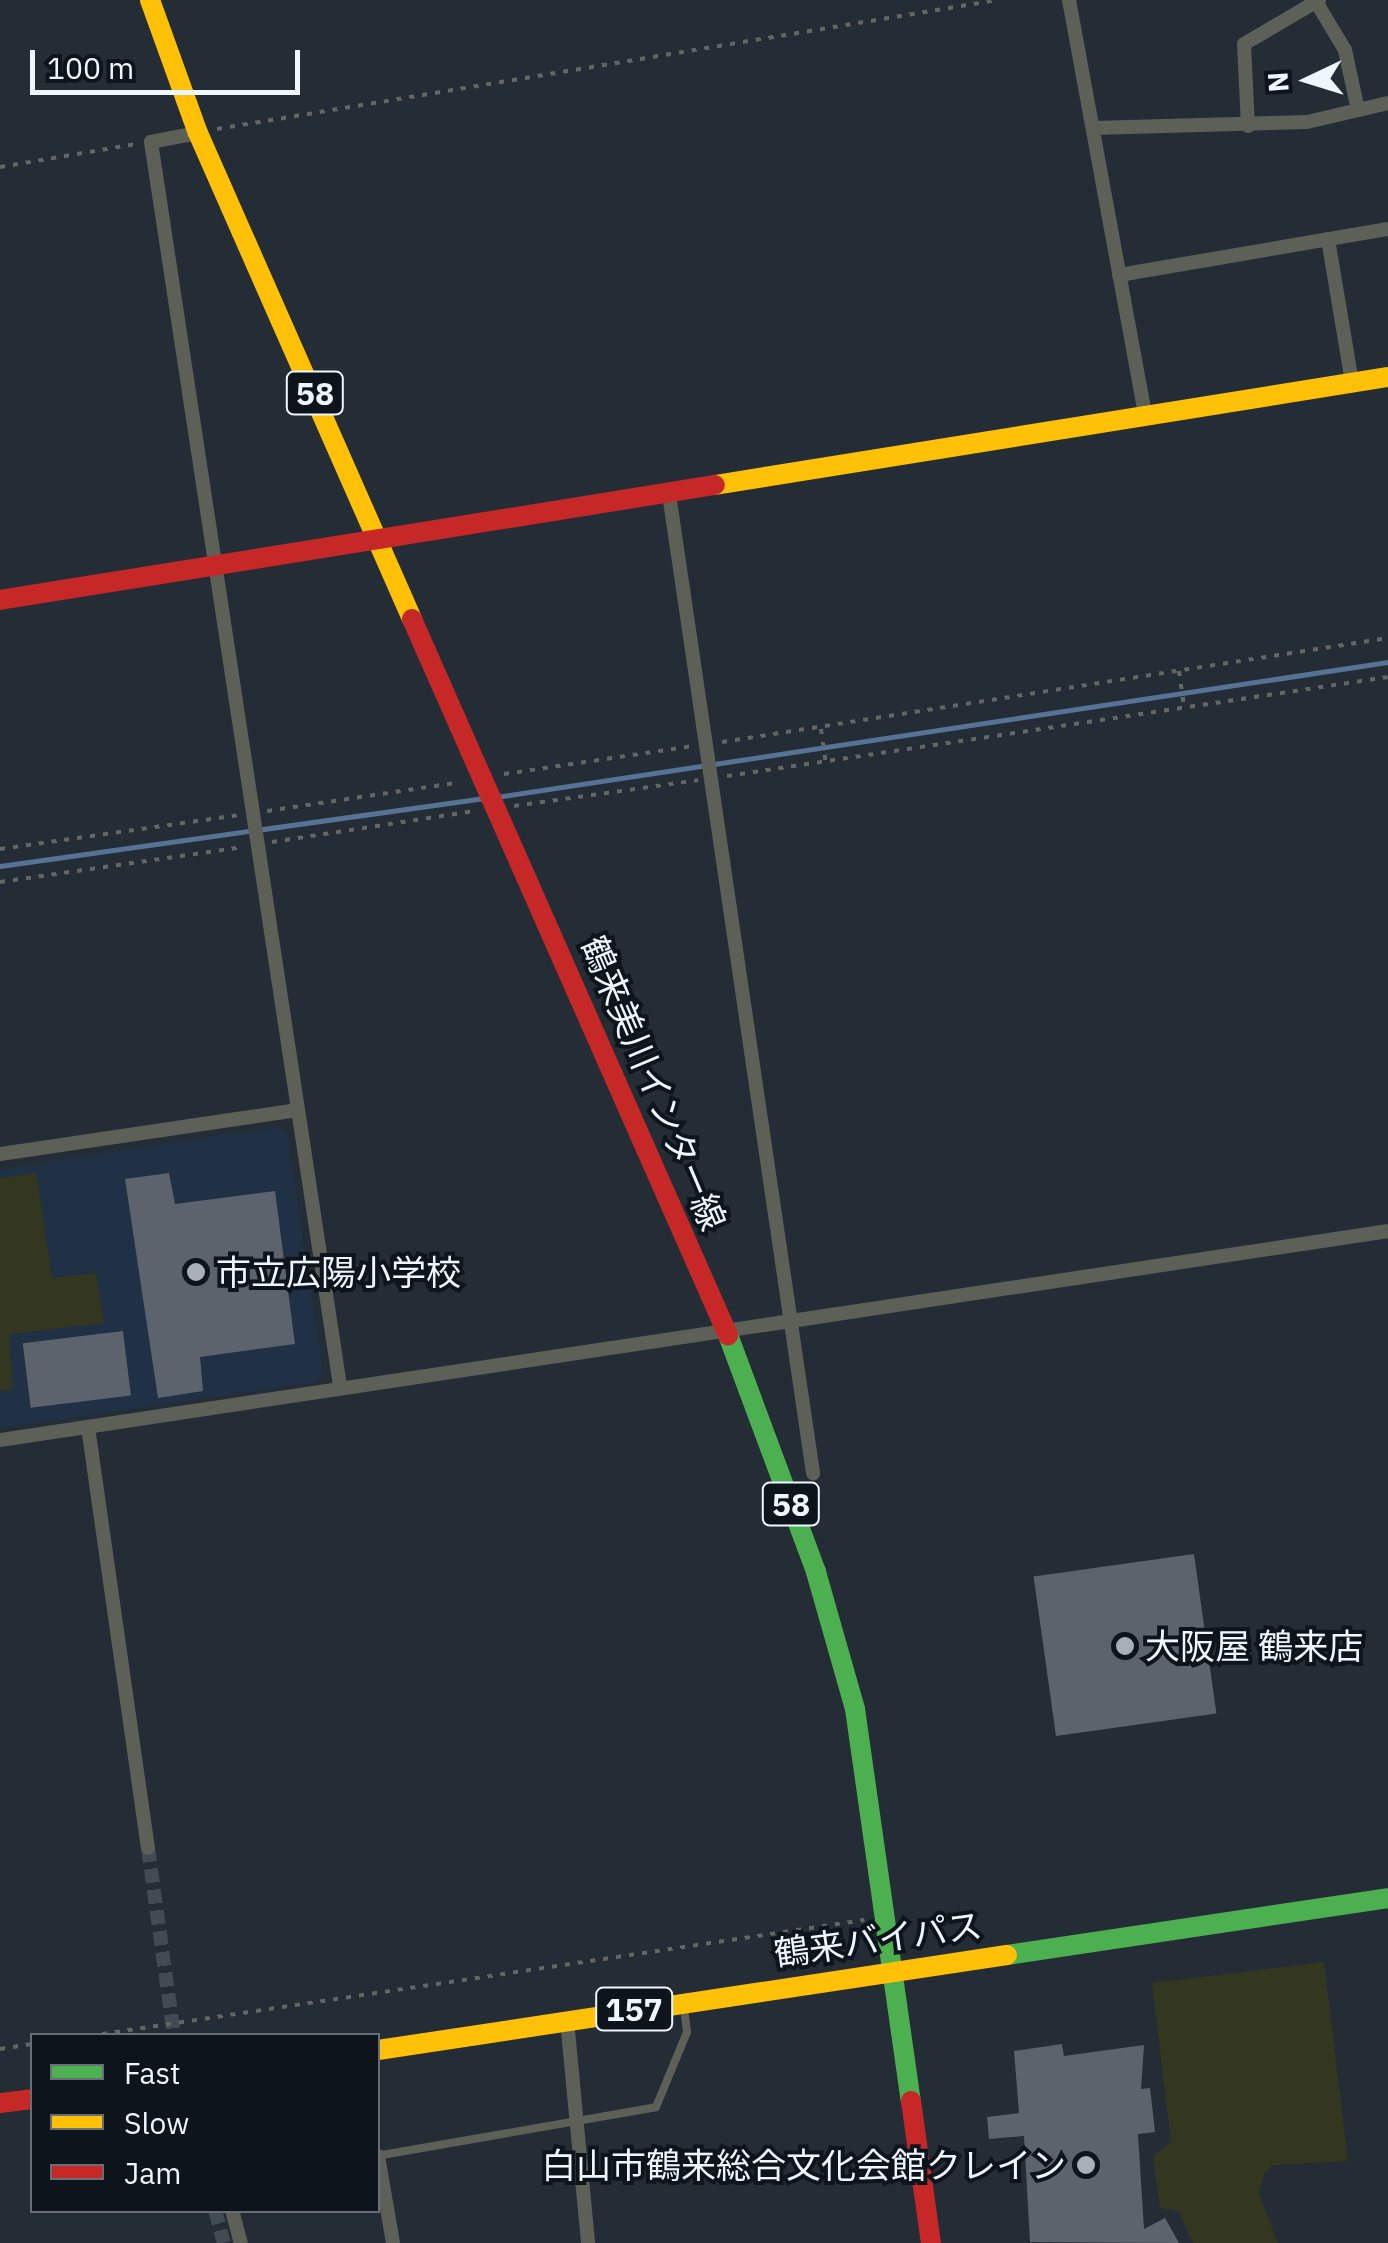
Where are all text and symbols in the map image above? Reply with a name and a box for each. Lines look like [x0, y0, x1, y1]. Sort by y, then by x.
scale bar [35, 30, 305, 92]
north arrow [1258, 30, 1358, 130]
text: 100 m [47, 48, 134, 87]
text: N [1258, 71, 1297, 94]
road number: 58 [285, 366, 345, 420]
street label: 鶴来美川インター線 [573, 930, 735, 1236]
place label: 市立広陽小学校 [216, 1251, 461, 1293]
marker: 市立広陽小学校 [185, 1261, 207, 1283]
road number: 58 [761, 1477, 821, 1531]
place label: 大阪屋 鶴来店 [1145, 1625, 1363, 1667]
marker: 大阪屋 鶴来店 [1114, 1635, 1136, 1657]
street label: 鶴来バイパス [771, 1904, 985, 1974]
road number: 157 [594, 1982, 674, 2036]
legend [30, 2033, 380, 2213]
text: Fast [124, 2053, 181, 2092]
text: Slow [124, 2103, 189, 2142]
place label: 白山市鶴来総合文化会館クレイン [541, 2144, 1066, 2186]
text: Jam [124, 2153, 182, 2192]
marker: 白山市鶴来総合文化会館クレイン [1075, 2154, 1097, 2176]

